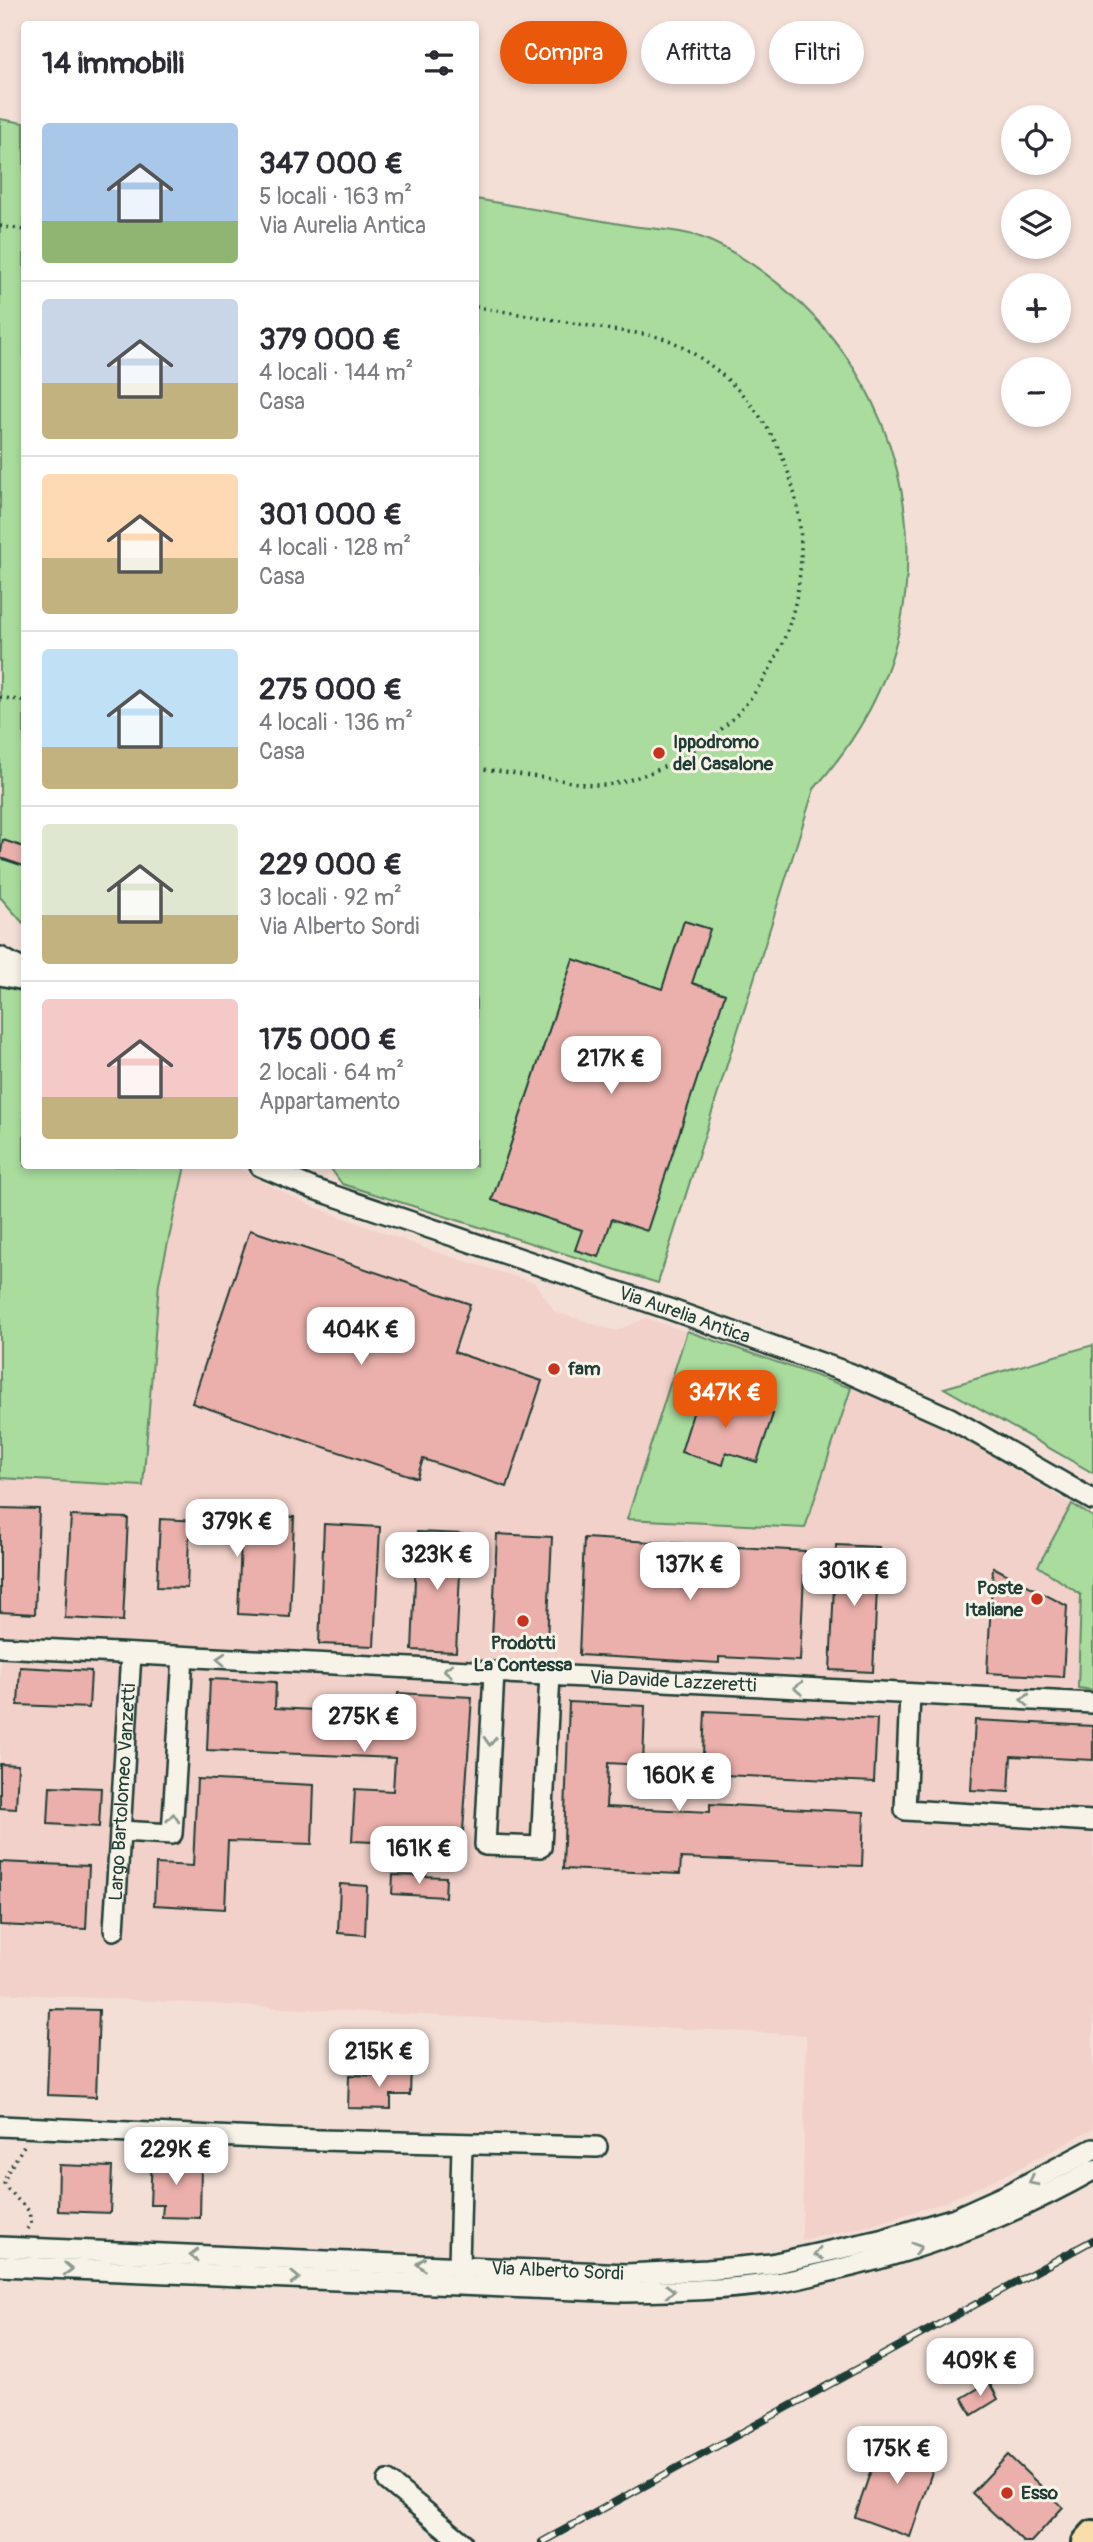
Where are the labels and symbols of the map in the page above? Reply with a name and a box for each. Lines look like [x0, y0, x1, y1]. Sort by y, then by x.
place label: Ippodromo del Casalone [673, 730, 774, 776]
marker: Ippodromo del Casalone [651, 745, 667, 761]
pin: 217K € [554, 1036, 668, 1096]
street label: Via Aurelia Antica [615, 1281, 754, 1349]
pin: 404K € [304, 1308, 418, 1367]
place label: fam [568, 1357, 601, 1381]
marker: fam [546, 1361, 562, 1377]
pin: 347K € [668, 1370, 782, 1430]
pin: 379K € [180, 1500, 294, 1559]
pin: 323K € [380, 1532, 494, 1592]
pin: 137K € [633, 1542, 747, 1602]
pin: 301K € [797, 1548, 911, 1608]
place label: Poste Italiane [965, 1576, 1024, 1622]
marker: Poste Italiane [1029, 1591, 1045, 1607]
marker: Prodotti La Contessa [515, 1613, 531, 1629]
place label: Prodotti La Contessa [474, 1631, 573, 1677]
one-way arrow [215, 1651, 226, 1666]
one-way arrow [442, 1663, 453, 1678]
street label: Via Davide Lazzeretti [589, 1665, 757, 1698]
one-way arrow [792, 1681, 803, 1696]
street label: Largo Bartolomeo Vanzetti [104, 1683, 141, 1902]
one-way arrow [1019, 1692, 1030, 1707]
pin: 275K € [307, 1694, 421, 1754]
one-way arrow [483, 1735, 498, 1746]
pin: 160K € [622, 1754, 736, 1813]
one-way arrow [165, 1812, 180, 1823]
pin: 161K € [362, 1826, 476, 1886]
pin: 215K € [322, 2030, 436, 2089]
pin: 229K € [119, 2128, 233, 2187]
one-way arrow [1028, 2173, 1040, 2186]
one-way arrow [911, 2242, 923, 2257]
one-way arrow [812, 2245, 824, 2260]
one-way arrow [188, 2247, 199, 2262]
street label: Via Alberto Sordi [491, 2256, 624, 2286]
one-way arrow [415, 2257, 426, 2272]
one-way arrow [63, 2261, 74, 2276]
one-way arrow [290, 2271, 301, 2286]
one-way arrow [664, 2283, 675, 2298]
pin: 409K € [923, 2338, 1037, 2398]
pin: 175K € [840, 2426, 954, 2486]
place label: Esso [1021, 2481, 1059, 2505]
marker: Esso [999, 2485, 1015, 2501]

